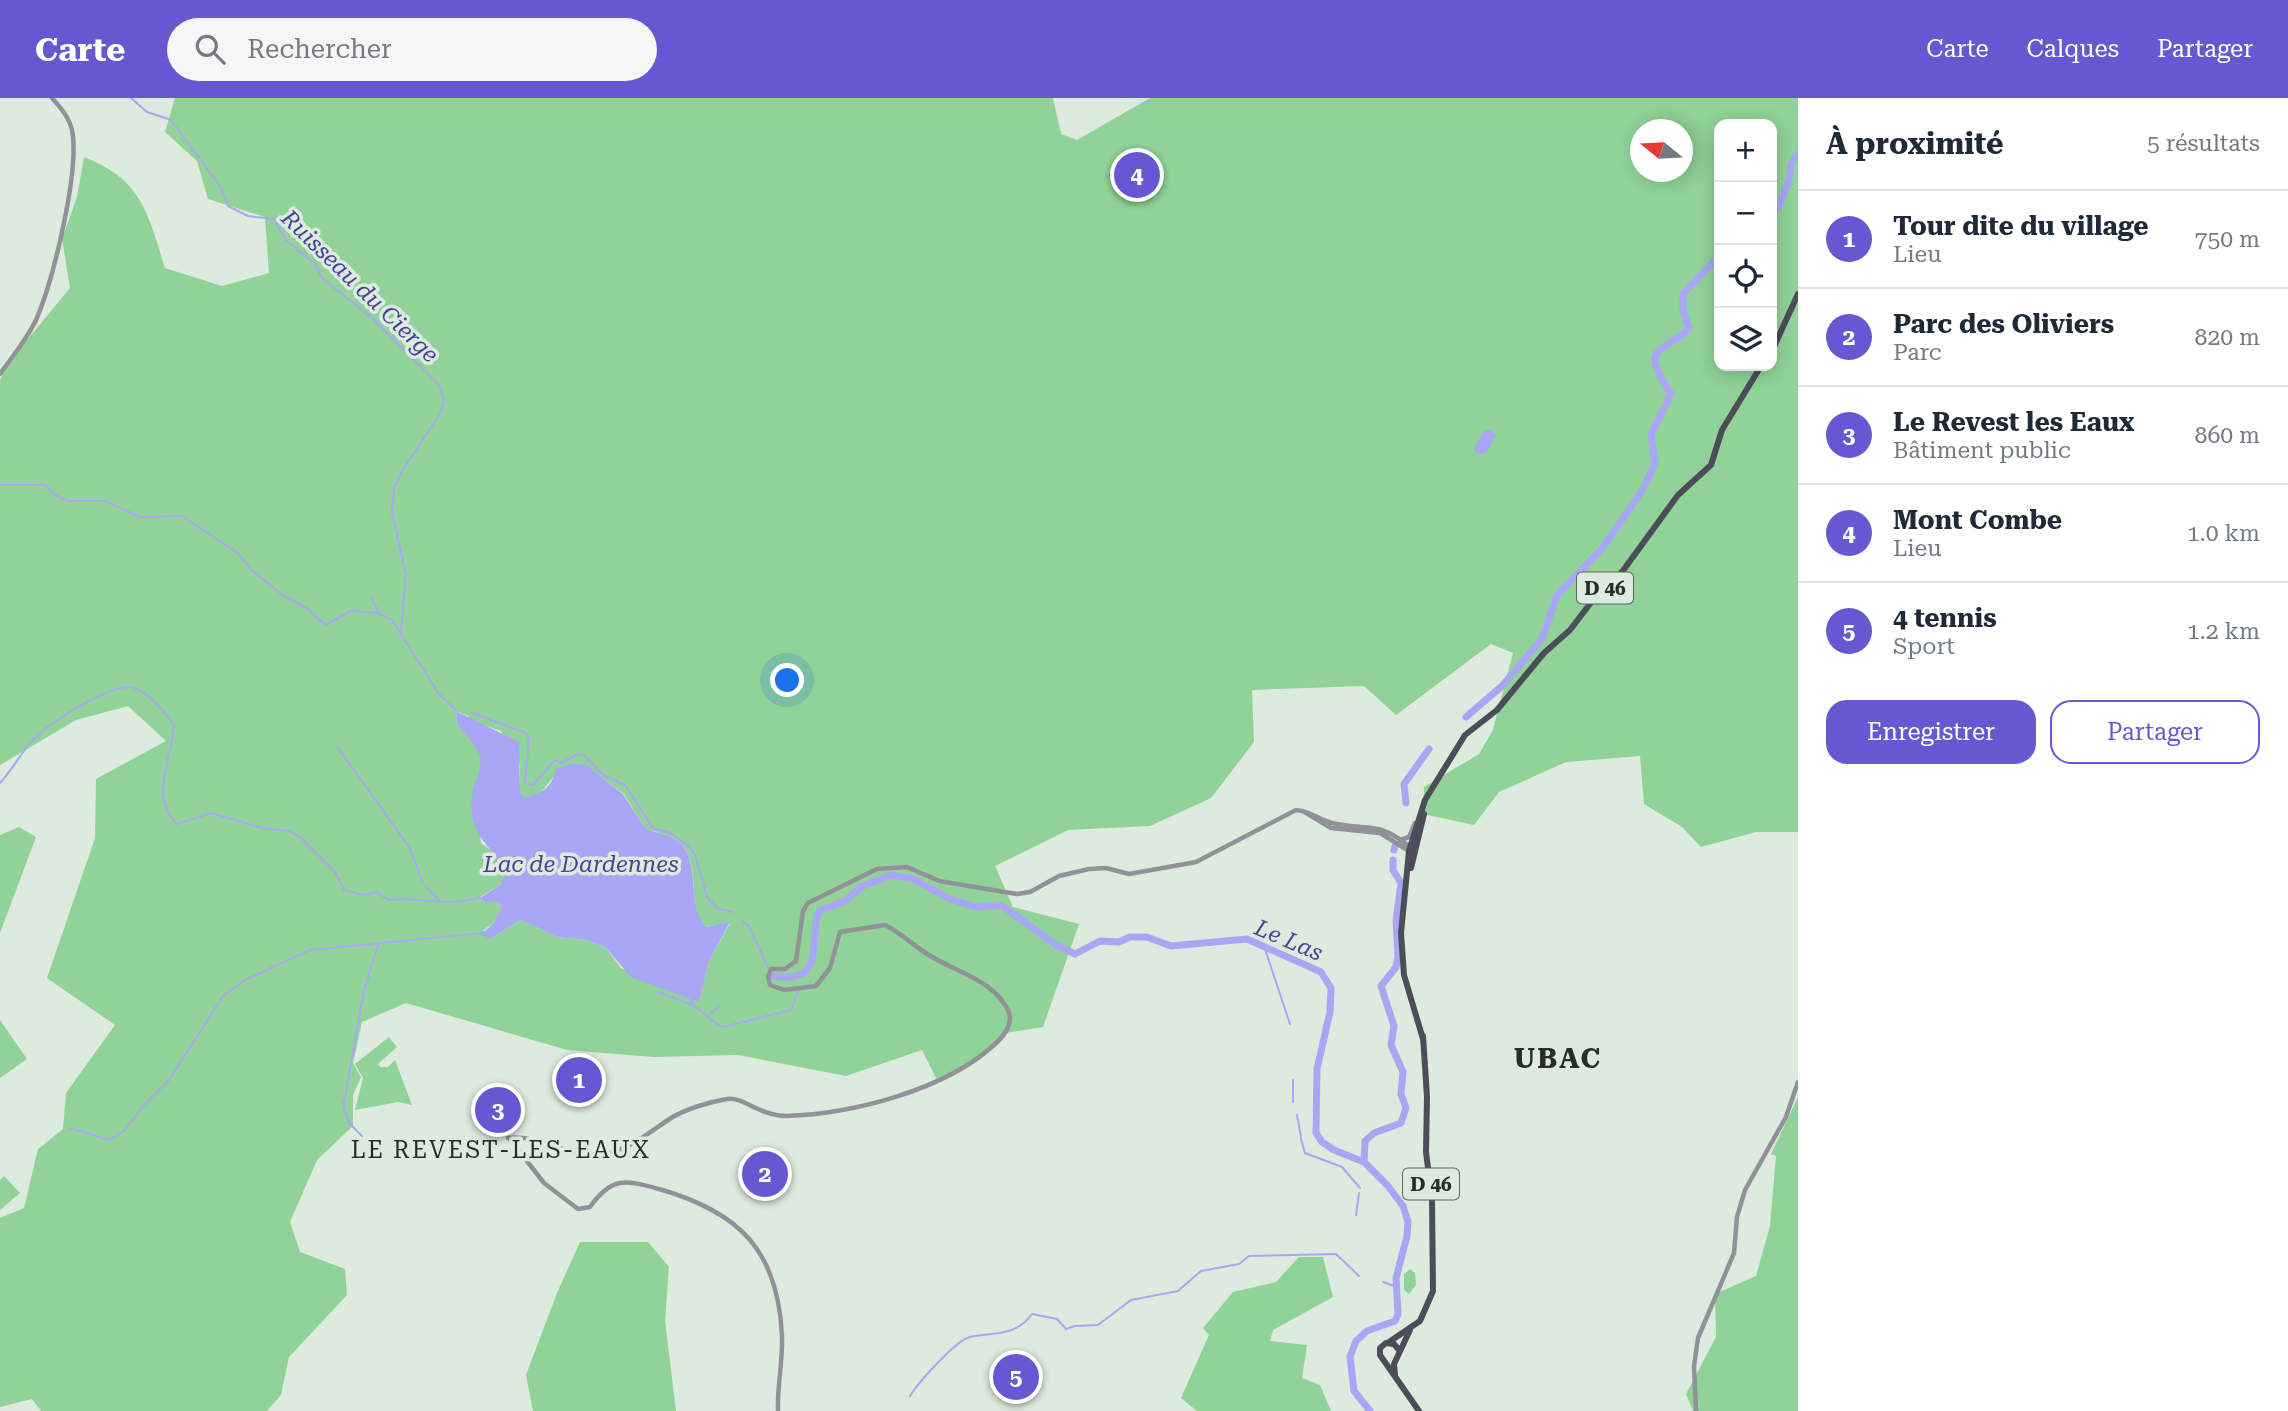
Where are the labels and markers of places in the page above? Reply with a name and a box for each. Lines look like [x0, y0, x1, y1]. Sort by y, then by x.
pin: 4 [1114, 149, 1160, 201]
pin: 1 [556, 1054, 602, 1106]
pin: 3 [475, 1084, 521, 1136]
pin: 2 [742, 1148, 788, 1200]
pin: 5 [993, 1351, 1039, 1403]

